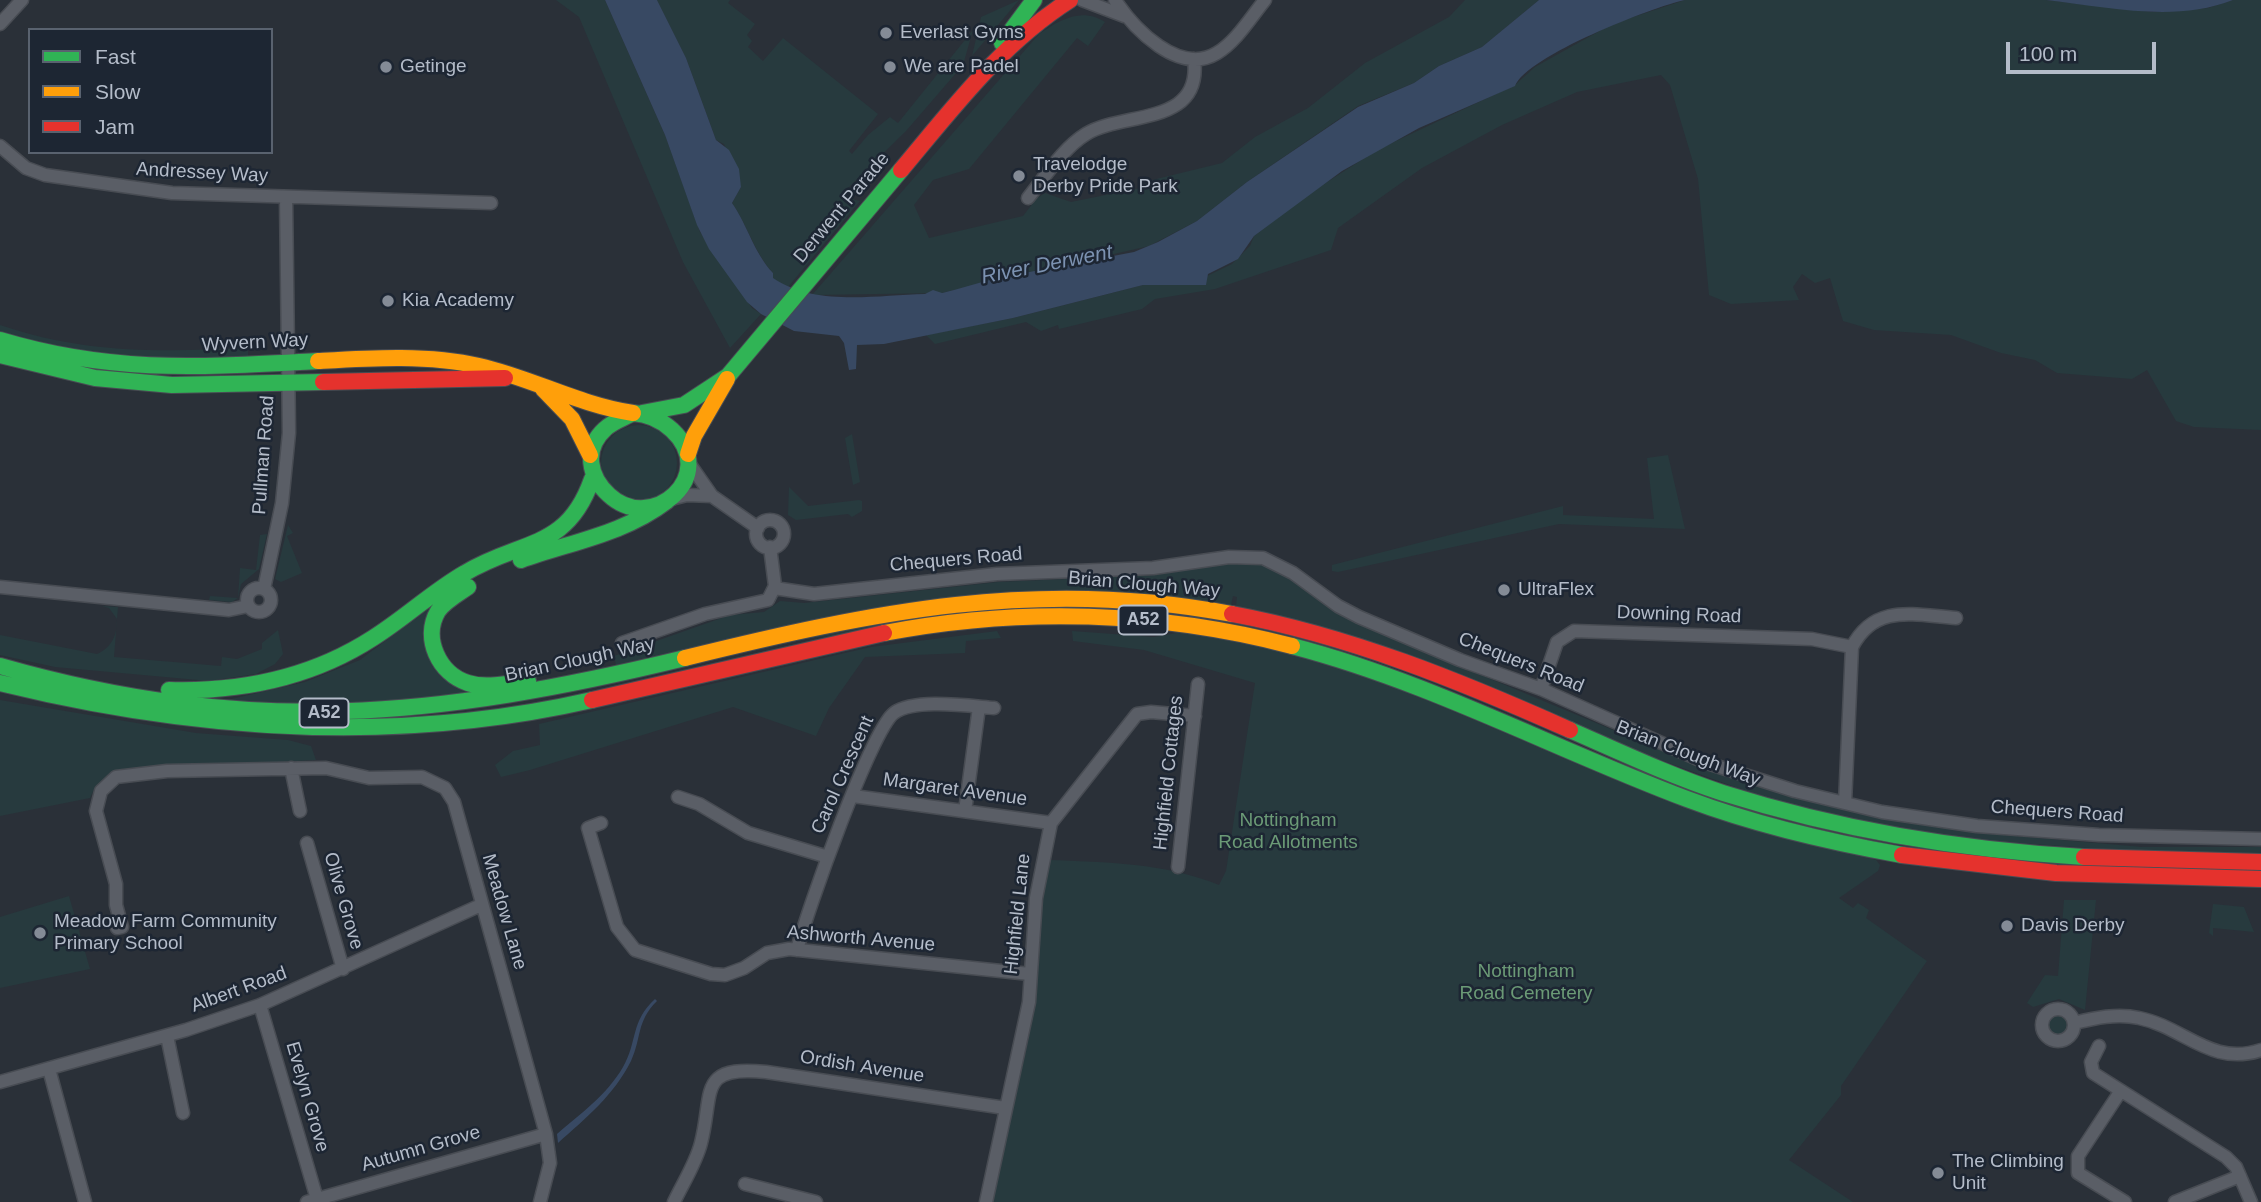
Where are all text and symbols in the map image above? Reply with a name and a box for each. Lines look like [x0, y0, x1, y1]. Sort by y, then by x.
place label: Everlast Gyms [900, 22, 1024, 44]
marker: Everlast Gyms [878, 25, 894, 41]
legend [28, 28, 273, 154]
scale bar [2009, 28, 2160, 72]
text: 100 m [2019, 42, 2077, 65]
text: Fast [95, 45, 136, 68]
place label: Getinge [400, 56, 467, 78]
place label: We are Padel [904, 56, 1019, 78]
marker: Getinge [378, 59, 394, 75]
marker: We are Padel [882, 59, 898, 75]
text: Slow [95, 80, 141, 103]
text: Jam [95, 115, 135, 138]
street label: Derwent Parade [789, 148, 895, 268]
place label: Travelodge Derby Pride Park [1033, 154, 1178, 198]
street label: Andressey Way [135, 158, 269, 188]
marker: Travelodge Derby Pride Park [1011, 168, 1027, 184]
water label: River Derwent [979, 240, 1115, 290]
place label: Kia Academy [402, 290, 514, 312]
marker: Kia Academy [380, 293, 396, 309]
street label: Wyvern Way [201, 329, 309, 357]
street label: Pullman Road [248, 395, 280, 515]
street label: Chequers Road [889, 543, 1023, 577]
street label: Brian Clough Way [1067, 567, 1221, 603]
place label: UltraFlex [1518, 579, 1594, 601]
marker: UltraFlex [1496, 582, 1512, 598]
street label: Downing Road [1616, 601, 1742, 629]
road number: A52 [1118, 606, 1168, 634]
street label: Chequers Road [1455, 628, 1587, 698]
street label: Brian Clough Way [503, 633, 657, 687]
street label: Highfield Cottages [1150, 695, 1188, 851]
road number: A52 [300, 698, 348, 728]
street label: Carol Crescent [807, 712, 879, 838]
street label: Brian Clough Way [1613, 716, 1763, 792]
street label: Margaret Avenue [881, 769, 1029, 811]
street label: Chequers Road [1990, 796, 2124, 828]
park label: Nottingham Road Allotments [1218, 810, 1358, 854]
street label: Olive Grove [318, 850, 368, 952]
street label: Meadow Lane [477, 851, 531, 973]
street label: Highfield Lane [1000, 852, 1036, 976]
place label: Meadow Farm Community Primary School [54, 911, 277, 955]
place label: Davis Derby [2021, 915, 2124, 937]
marker: Davis Derby [1999, 918, 2015, 934]
street label: Ashworth Avenue [786, 921, 936, 957]
marker: Meadow Farm Community Primary School [32, 925, 48, 941]
park label: Nottingham Road Cemetery [1459, 961, 1593, 1005]
street label: Albert Road [188, 962, 290, 1018]
street label: Evelyn Grove [280, 1039, 334, 1155]
street label: Ordish Avenue [798, 1046, 926, 1088]
street label: Autumn Grove [359, 1121, 483, 1177]
place label: The Climbing Unit [1952, 1151, 2064, 1195]
marker: The Climbing Unit [1930, 1165, 1946, 1181]

